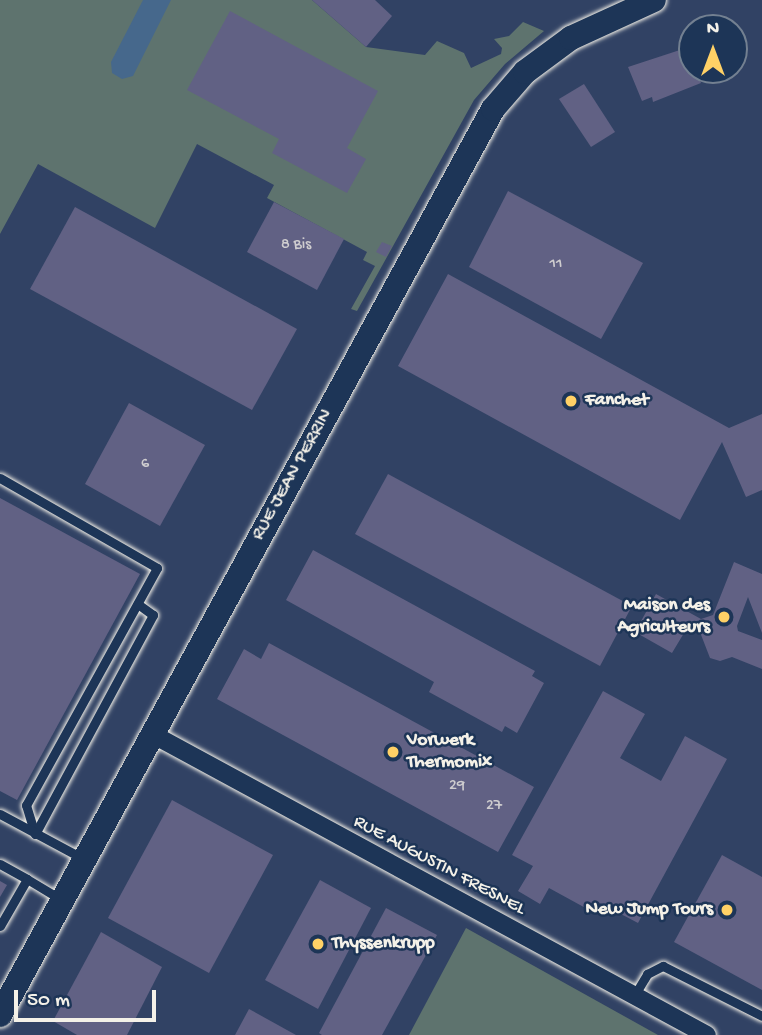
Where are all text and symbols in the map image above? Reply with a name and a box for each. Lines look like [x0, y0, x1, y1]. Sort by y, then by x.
north arrow [678, 14, 748, 84]
text: N [707, 18, 719, 41]
house number: 8 Bis [281, 236, 311, 256]
house number: 11 [550, 255, 562, 275]
place label: Fanchet [585, 390, 649, 412]
marker: Fanchet [563, 393, 579, 409]
street label: RUE JEAN PERRIN [248, 405, 338, 545]
house number: 6 [141, 455, 149, 475]
place label: Maison des Agriculteurs [617, 595, 710, 639]
marker: Maison des Agriculteurs [716, 609, 732, 625]
place label: Vorwerk Thermomix [407, 730, 492, 774]
marker: Vorwerk Thermomix [385, 744, 401, 760]
house number: 29 [449, 777, 465, 797]
house number: 27 [486, 797, 502, 817]
street label: RUE AUGUSTIN FRESNEL [349, 811, 529, 921]
place label: New Jump Tours [585, 899, 713, 921]
marker: New Jump Tours [719, 902, 735, 918]
place label: Thyssenkrupp [332, 933, 435, 955]
marker: Thyssenkrupp [310, 936, 326, 952]
scale bar [18, 976, 159, 1020]
text: 50 m [27, 989, 70, 1014]

